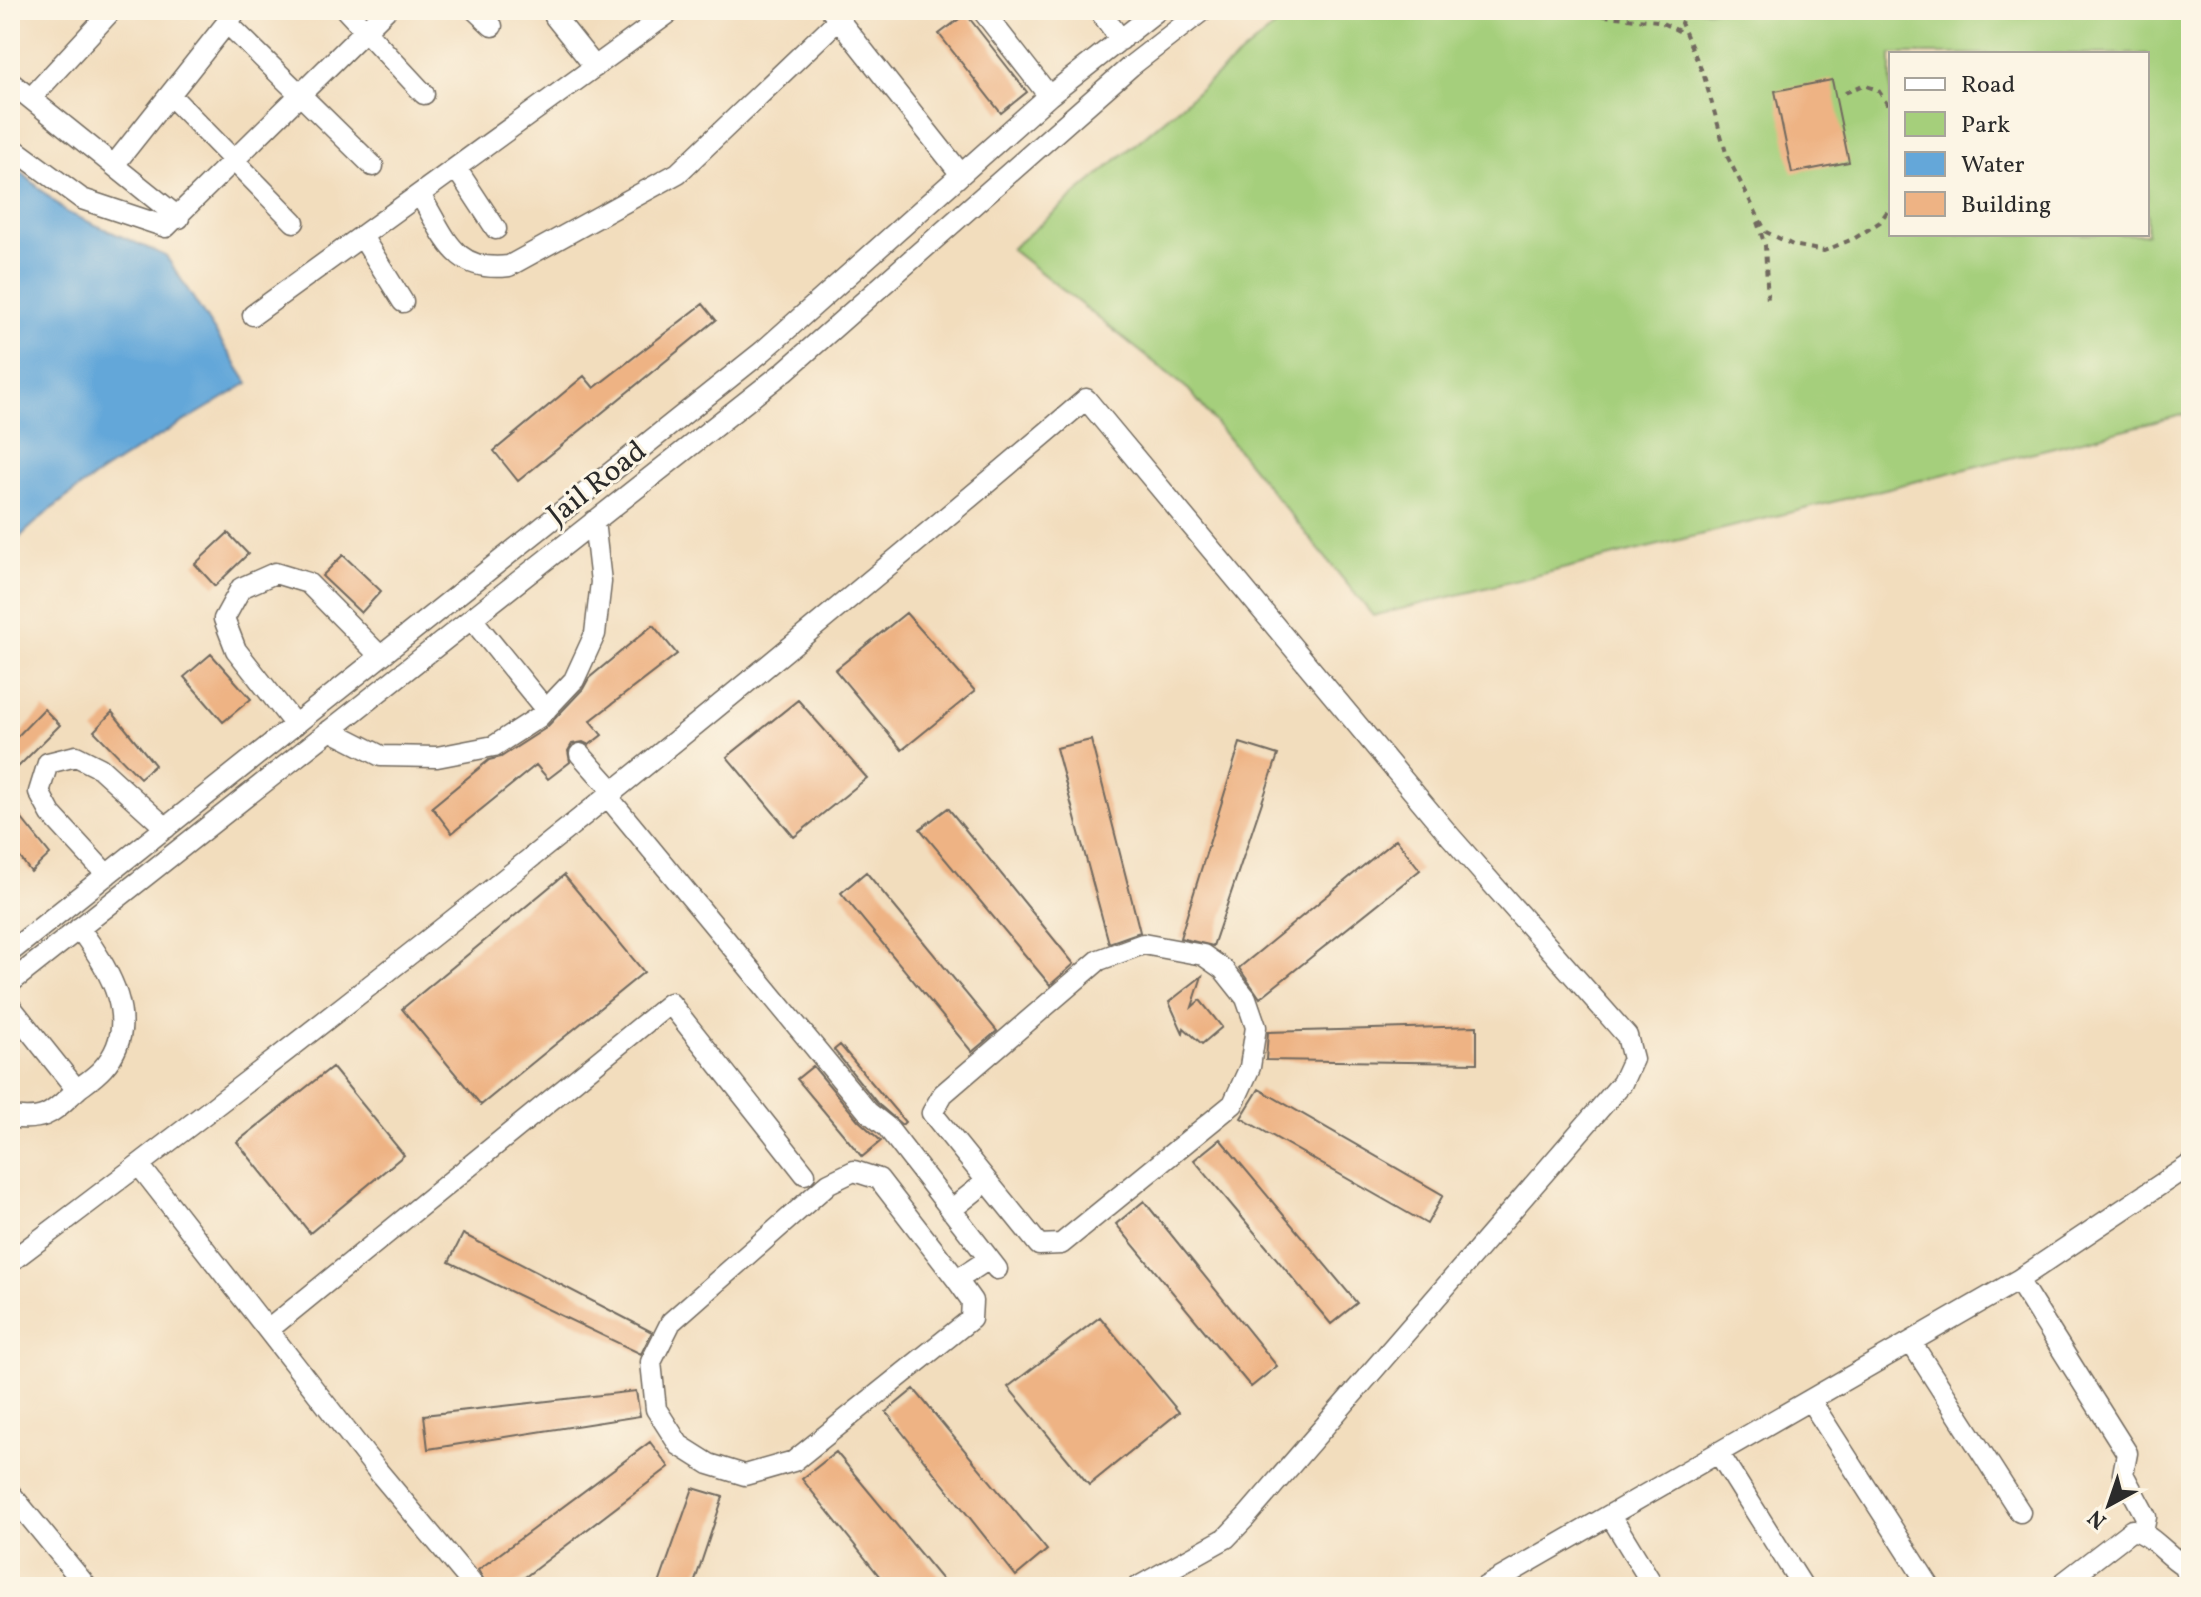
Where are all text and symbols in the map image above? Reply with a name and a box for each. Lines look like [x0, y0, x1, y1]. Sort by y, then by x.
legend [1889, 52, 2149, 236]
text: Road [1961, 69, 2015, 103]
text: Park [1961, 109, 2010, 143]
text: Water [1961, 149, 2025, 183]
text: Building [1961, 189, 2051, 223]
street label: Jail Road [538, 431, 656, 536]
north arrow [2069, 1465, 2149, 1545]
text: N [2082, 1501, 2114, 1535]

